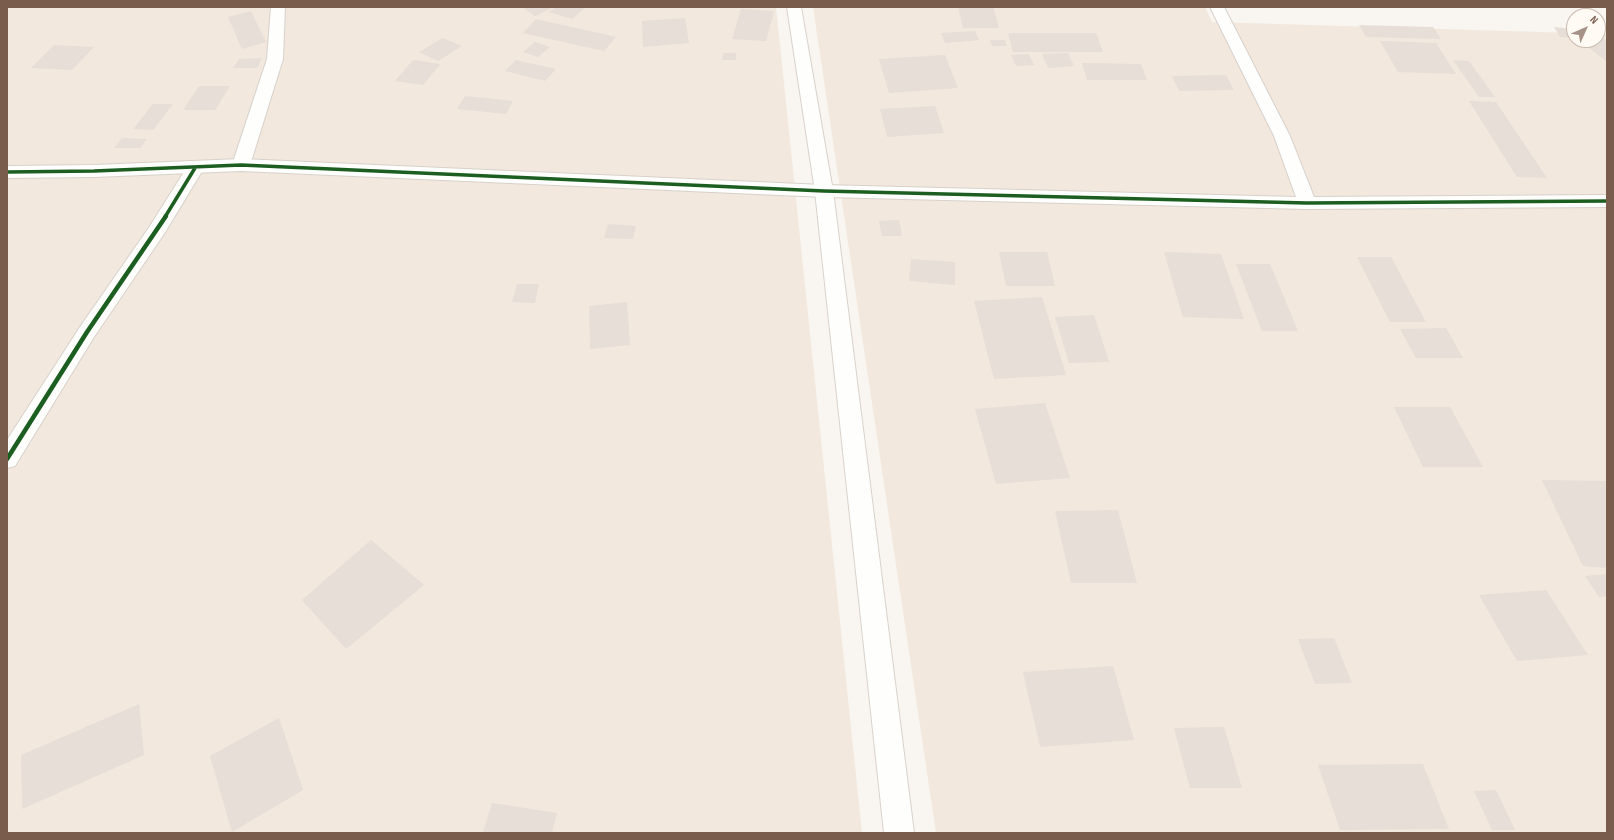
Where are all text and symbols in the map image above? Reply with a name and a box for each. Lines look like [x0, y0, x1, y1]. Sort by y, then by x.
north arrow [1566, 8, 1606, 48]
text: N [1587, 13, 1601, 27]

